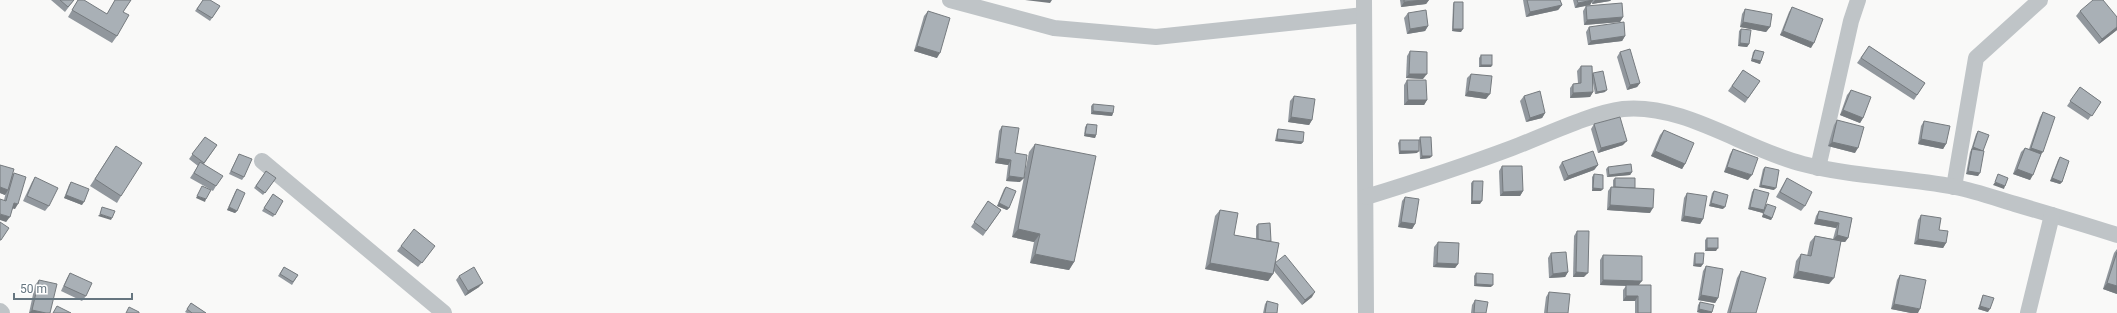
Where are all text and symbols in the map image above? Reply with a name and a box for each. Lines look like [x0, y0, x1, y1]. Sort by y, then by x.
scale bar [14, 275, 132, 301]
text: 50 m [20, 282, 47, 296]

